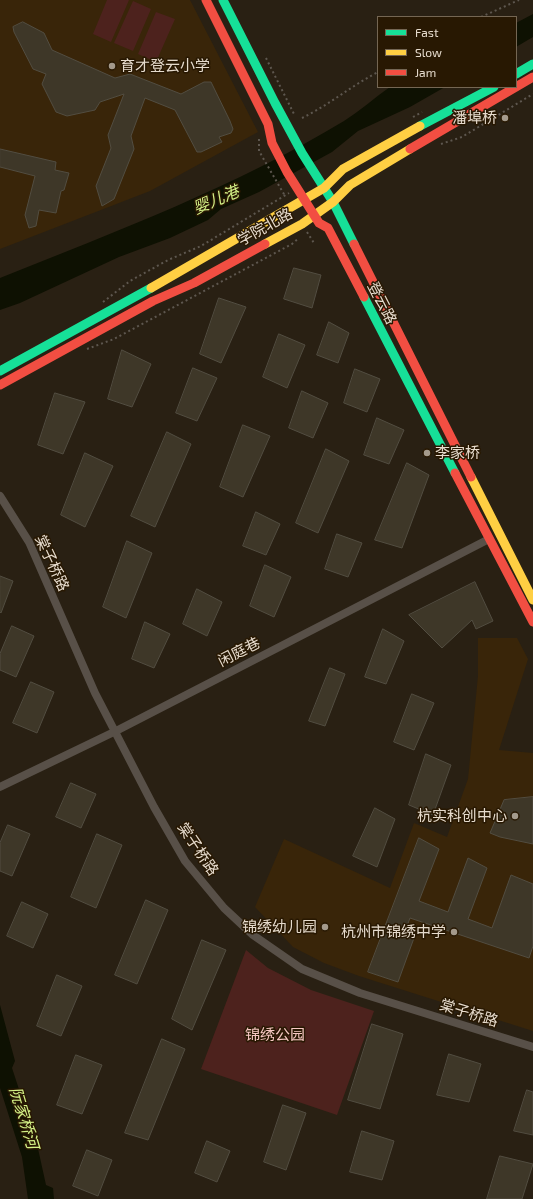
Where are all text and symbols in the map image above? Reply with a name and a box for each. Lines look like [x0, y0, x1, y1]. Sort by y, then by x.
legend [377, 16, 517, 88]
text: Fast [415, 25, 438, 39]
text: Slow [415, 45, 442, 59]
place label: 育才登云小学 [120, 57, 210, 75]
marker: 育才登云小学 [107, 61, 117, 71]
text: Jam [415, 65, 436, 79]
place label: 潘埠桥 [452, 109, 497, 127]
marker: 潘埠桥 [500, 113, 510, 123]
water label: 婴儿港 [190, 182, 242, 218]
street label: 学院北路 [234, 205, 296, 249]
street label: 登云路 [364, 279, 400, 327]
place label: 李家桥 [435, 444, 480, 462]
marker: 李家桥 [422, 448, 432, 458]
street label: 棠子桥路 [31, 532, 73, 594]
street label: 闲庭巷 [215, 634, 263, 670]
place label: 杭实科创中心 [417, 807, 507, 825]
marker: 杭实科创中心 [510, 811, 520, 821]
street label: 棠子桥路 [174, 819, 222, 879]
place label: 锦绣幼儿园 [242, 918, 317, 936]
marker: 锦绣幼儿园 [320, 922, 330, 932]
place label: 杭州市锦绣中学 [341, 923, 446, 941]
marker: 杭州市锦绣中学 [449, 927, 459, 937]
street label: 棠子桥路 [438, 996, 500, 1030]
park label: 锦绣公园 [245, 1026, 305, 1044]
water label: 阮家桥河 [5, 1085, 43, 1151]

